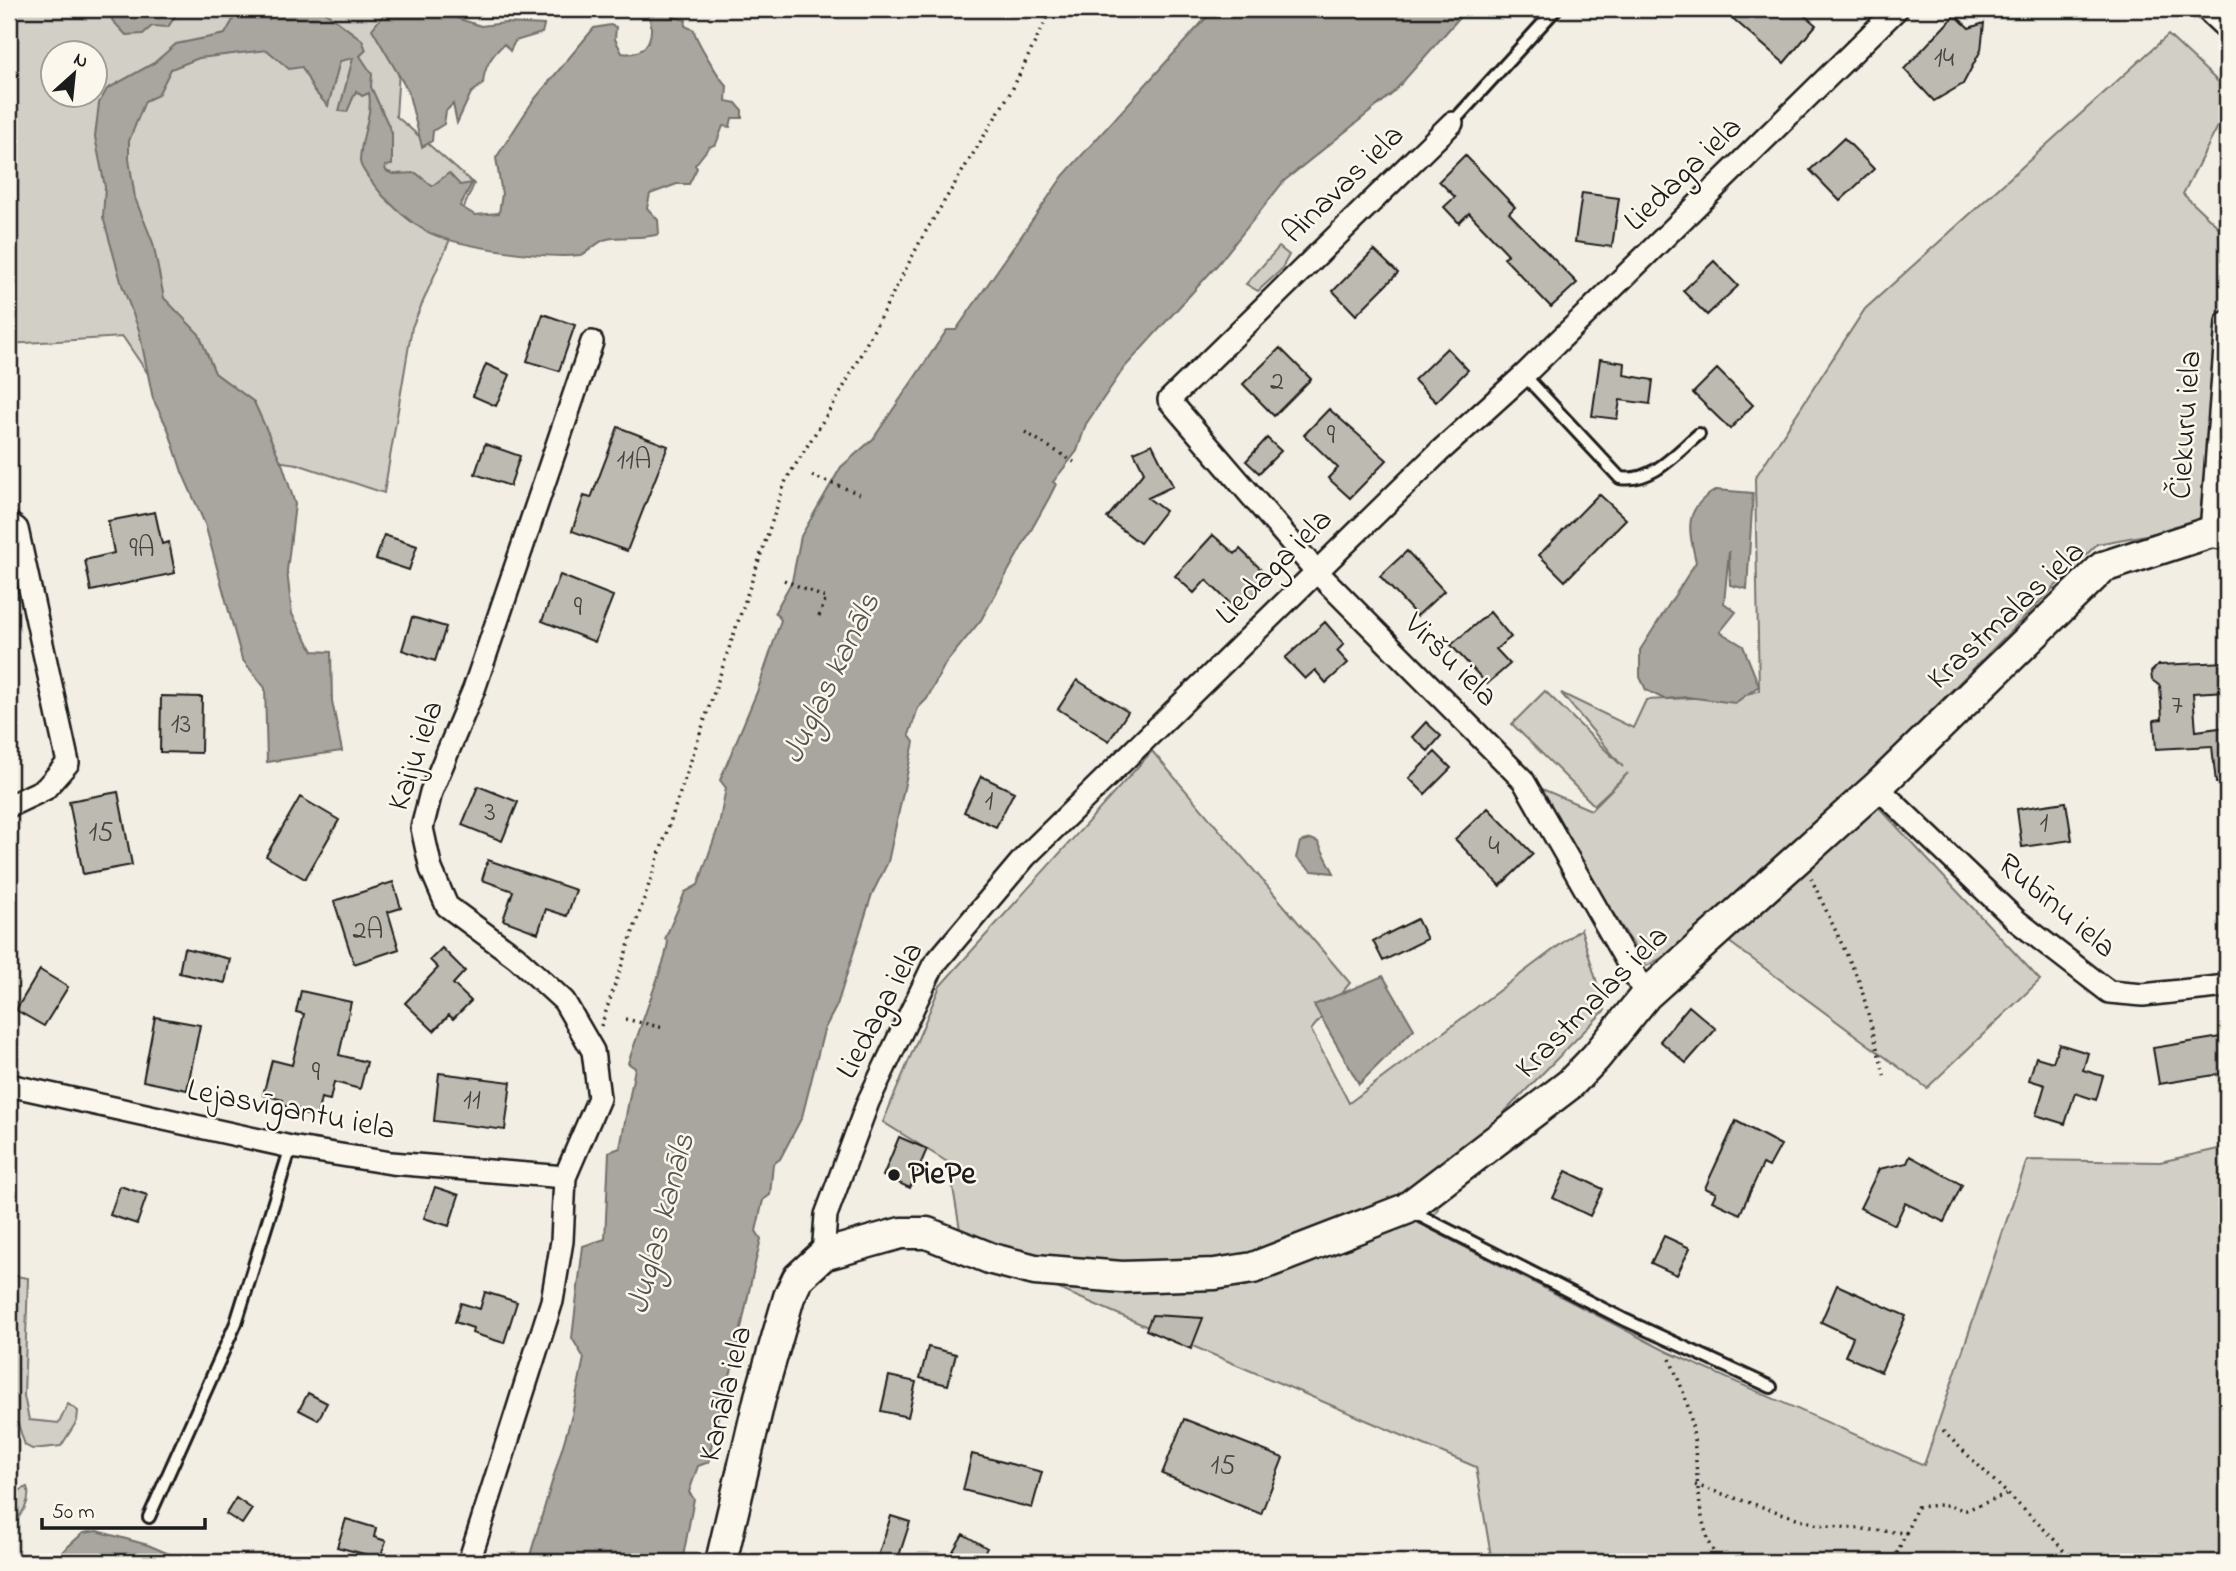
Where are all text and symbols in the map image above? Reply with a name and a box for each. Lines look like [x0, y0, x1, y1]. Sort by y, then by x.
north arrow [38, 38, 108, 108]
house number: 14 [1934, 39, 1955, 80]
text: N [69, 46, 93, 76]
street label: Liedaga iela [1614, 106, 1754, 244]
street label: Ainavas iela [1272, 114, 1416, 256]
street label: Čiekuru iela [2158, 349, 2216, 501]
house number: 2 [1270, 362, 1284, 403]
house number: 9 [1327, 416, 1336, 457]
house number: 11A [616, 441, 652, 482]
street label: Liedaga iela [1205, 498, 1345, 638]
house number: 9A [129, 529, 155, 570]
street label: Krastmalas iela [1917, 530, 2097, 702]
water label: Juglas kanāls [770, 585, 895, 773]
house number: 9 [574, 588, 583, 629]
street label: Viršu iela [1391, 602, 1508, 719]
house number: 7 [2171, 686, 2183, 727]
street label: Kaiju iela [376, 694, 458, 818]
house number: 13 [171, 705, 191, 746]
house number: 1 [985, 782, 994, 823]
house number: 3 [484, 793, 496, 834]
house number: 1 [2040, 804, 2049, 845]
house number: 15 [89, 813, 113, 854]
house number: 4 [1488, 827, 1500, 868]
street label: Rubīnu iela [1986, 843, 2126, 971]
house number: 2A [352, 911, 384, 952]
street label: Krastmalas iela [1505, 915, 1681, 1091]
street label: Liedaga iela [825, 934, 937, 1088]
house number: 9 [312, 1053, 321, 1094]
street label: Lejasvīgantu iela [183, 1068, 399, 1154]
house number: 11 [463, 1081, 481, 1122]
water label: Juglas kanāls [615, 1129, 710, 1320]
place label: PiePe [908, 1152, 977, 1199]
marker: PiePe [886, 1167, 902, 1183]
street label: Kanāla iela [687, 1321, 767, 1467]
house number: 15 [1211, 1446, 1235, 1487]
scale bar [42, 1487, 205, 1531]
text: 50 m [52, 1498, 95, 1528]

